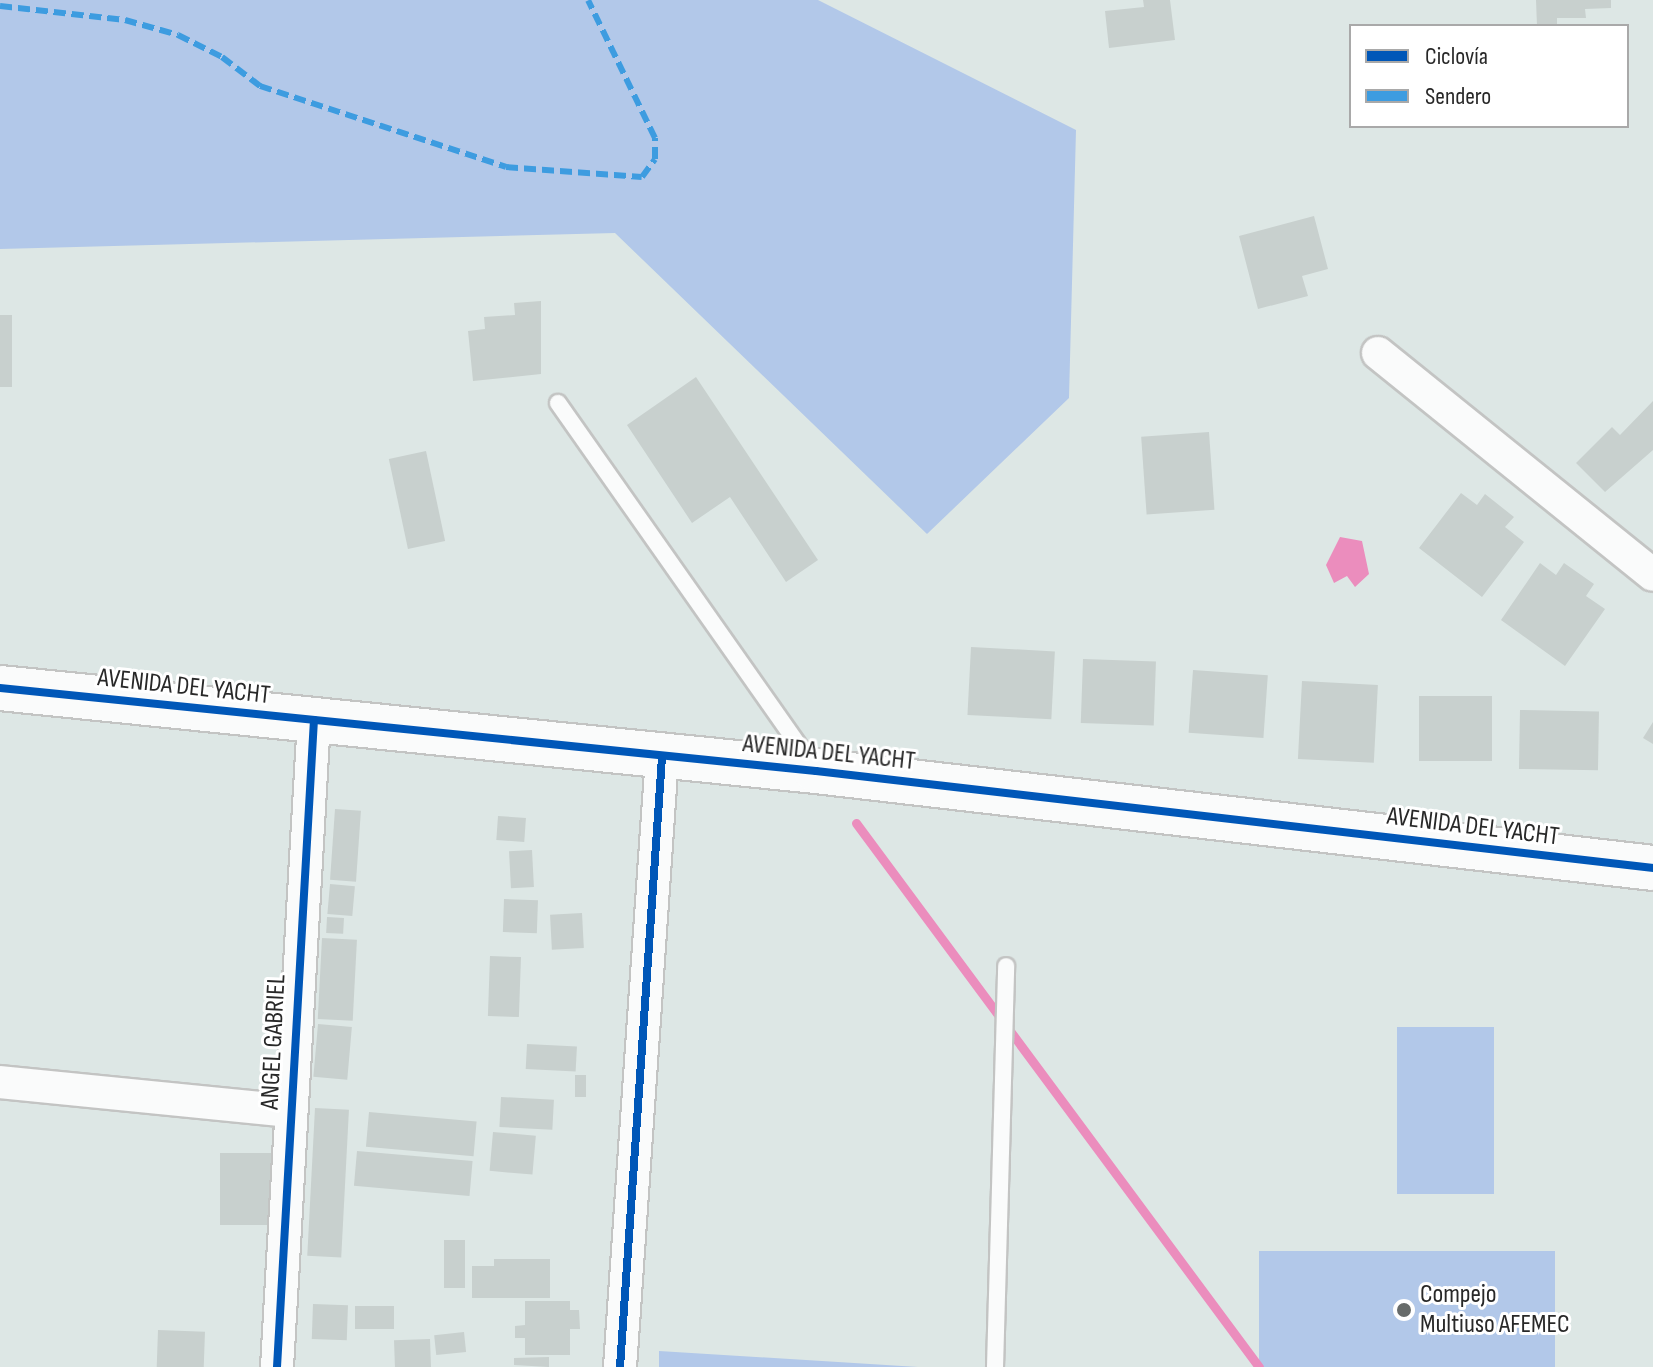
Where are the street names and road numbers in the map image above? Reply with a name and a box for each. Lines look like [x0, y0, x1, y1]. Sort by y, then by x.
street label: AVENIDA DEL YACHT [96, 662, 272, 712]
street label: AVENIDA DEL YACHT [741, 728, 917, 778]
street label: AVENIDA DEL YACHT [1385, 801, 1561, 853]
street label: ANGEL GABRIEL [255, 974, 293, 1110]

